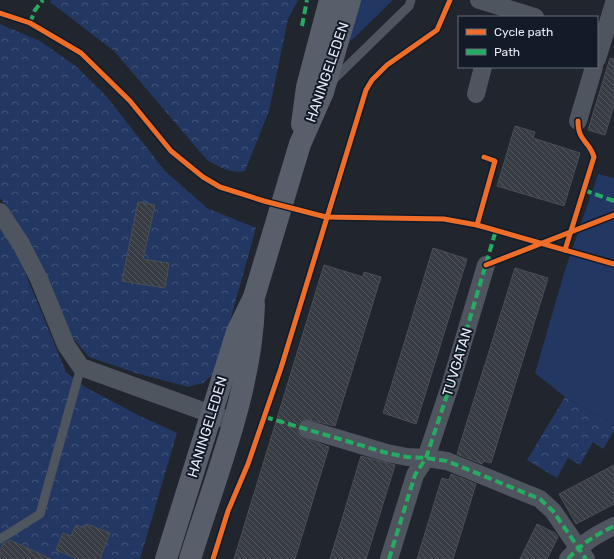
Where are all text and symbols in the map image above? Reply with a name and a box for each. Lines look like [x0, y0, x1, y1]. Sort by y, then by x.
legend [458, 16, 598, 68]
street label: HANINGELEDEN [302, 20, 353, 125]
text: Cycle path [494, 25, 553, 39]
text: Path [494, 45, 520, 59]
street label: TUVGATAN [439, 326, 476, 398]
street label: HANINGELEDEN [184, 374, 231, 480]

